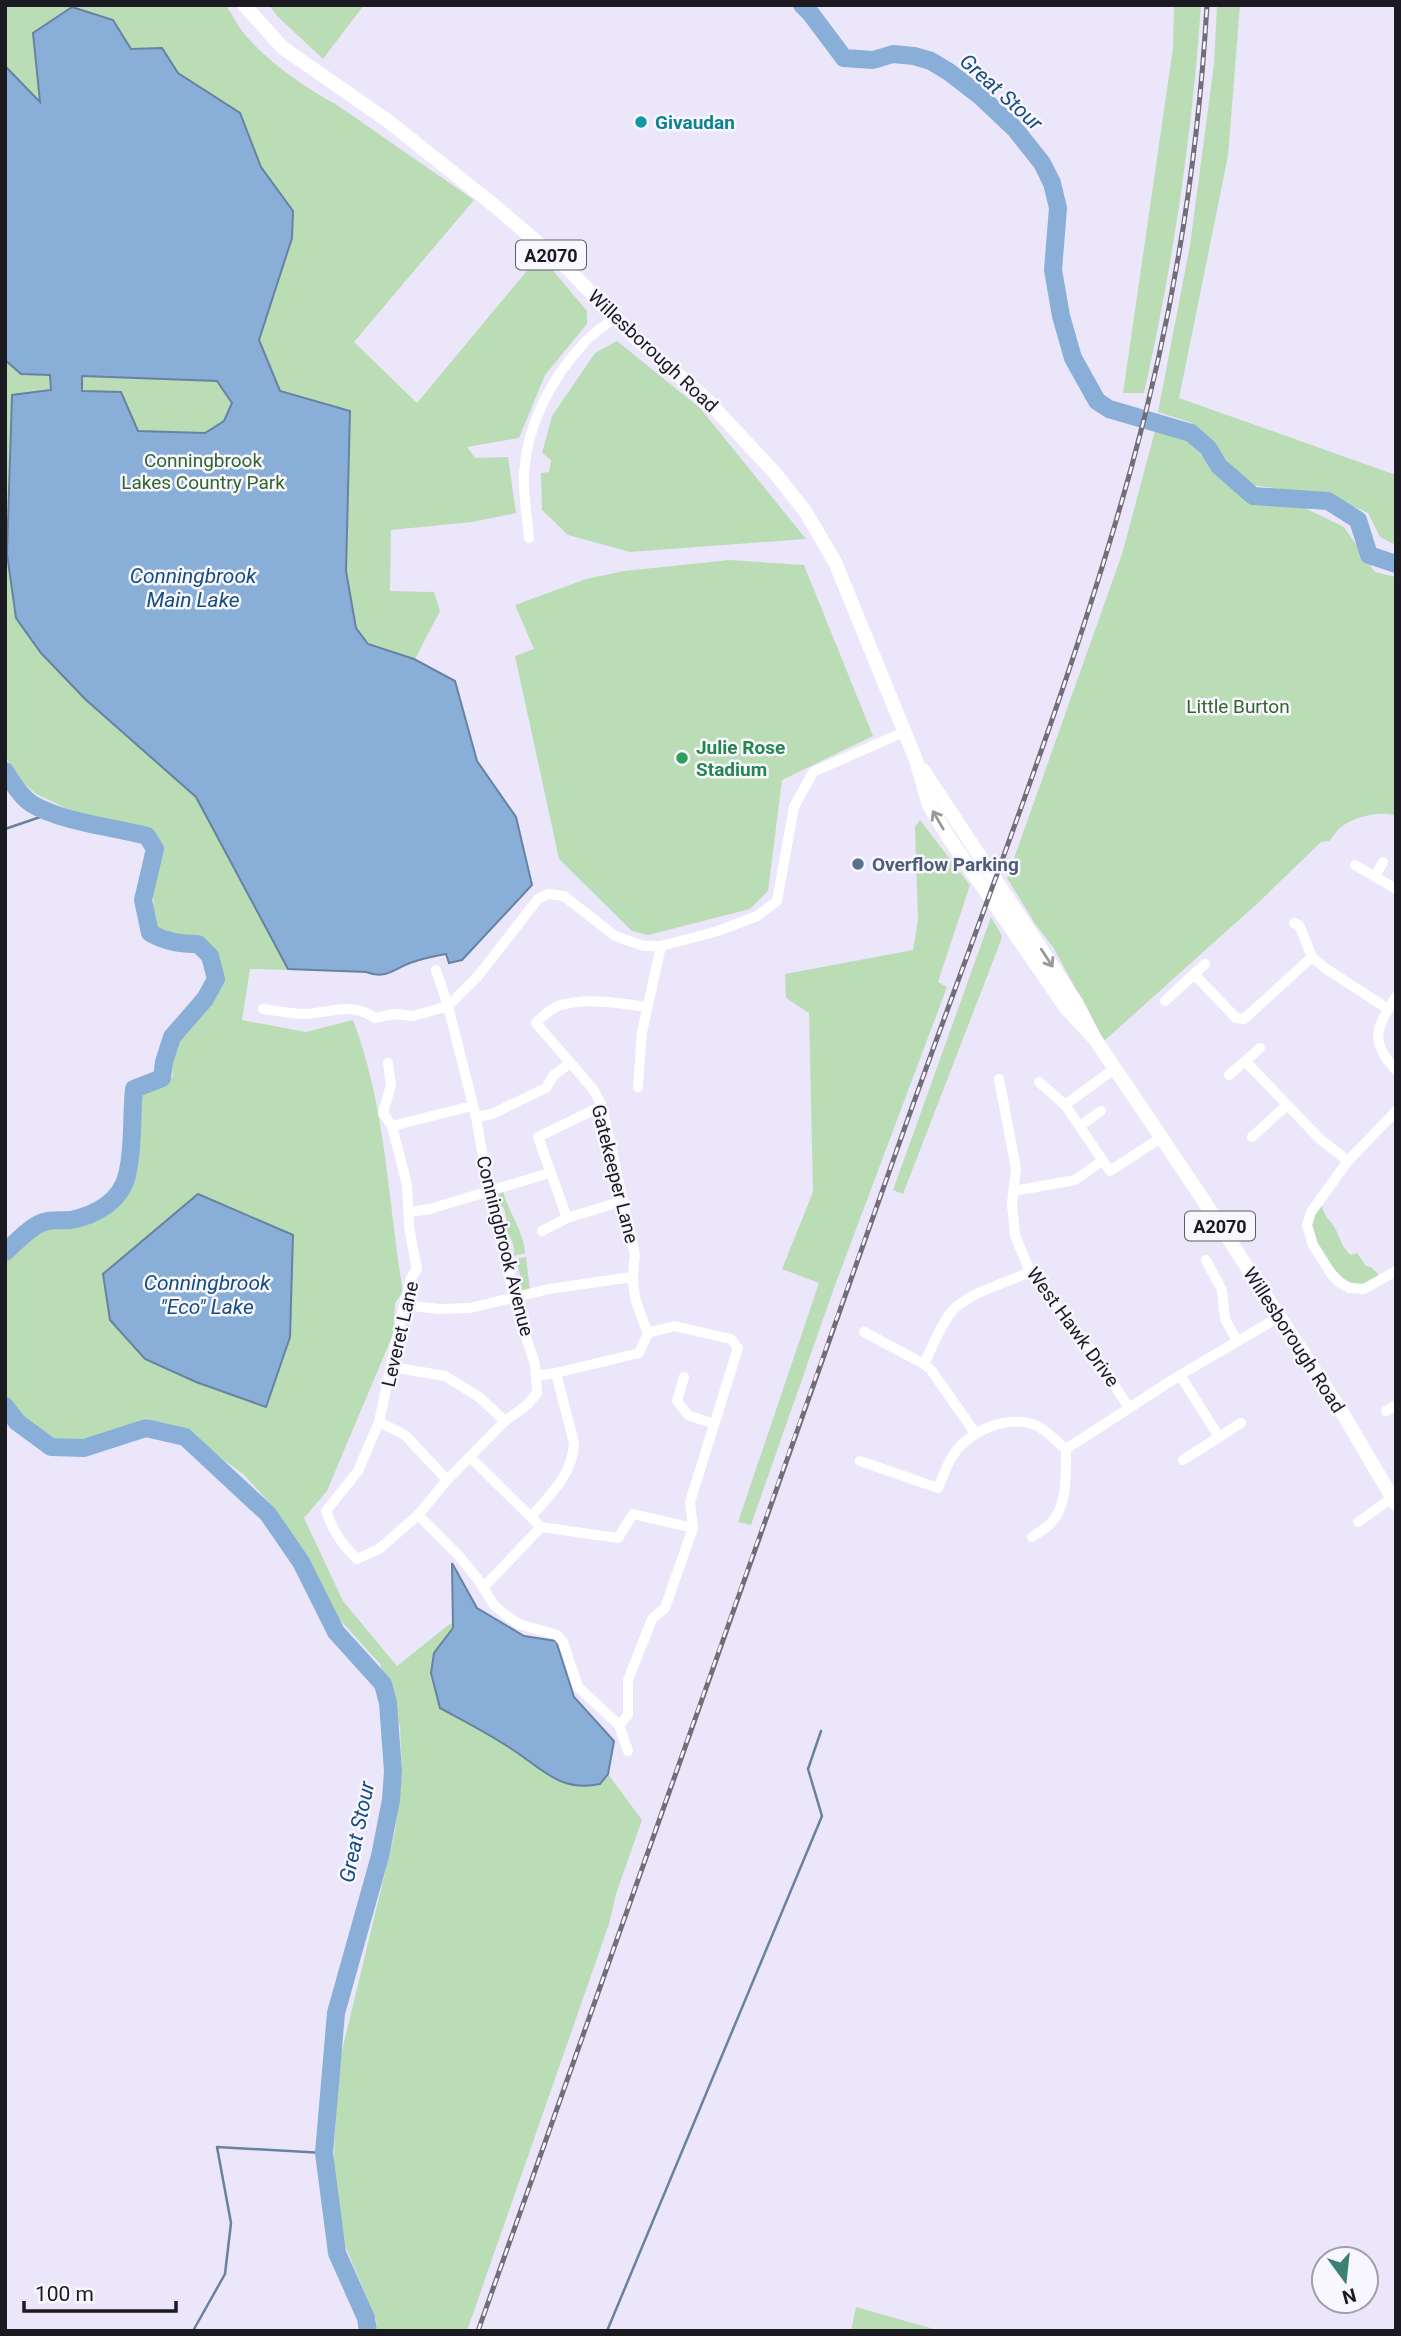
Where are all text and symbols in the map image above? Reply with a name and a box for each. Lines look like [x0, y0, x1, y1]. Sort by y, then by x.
water label: Great Stour [955, 49, 1048, 136]
place label: Givaudan [655, 111, 735, 134]
marker: Givaudan [633, 114, 649, 130]
road number: A2070 [516, 241, 586, 270]
street label: Willesborough Road [583, 285, 723, 417]
park label: Conningbrook Lakes Country Park [121, 449, 285, 494]
water label: Conningbrook Main Lake [130, 564, 257, 612]
park label: Little Burton [1186, 695, 1290, 718]
place label: Julie Rose Stadium [696, 736, 785, 781]
marker: Julie Rose Stadium [674, 750, 690, 766]
one-way arrow [931, 811, 945, 831]
place label: Overflow Parking [872, 853, 1019, 876]
marker: Overflow Parking [850, 856, 866, 872]
one-way arrow [1040, 947, 1054, 967]
street label: Gatekeeper Lane [587, 1102, 643, 1246]
street label: Conningbrook Avenue [471, 1153, 539, 1339]
road number: A2070 [1185, 1212, 1255, 1240]
street label: West Hawk Drive [1022, 1263, 1124, 1391]
street label: Willesborough Road [1238, 1263, 1350, 1417]
water label: Conningbrook "Eco" Lake [144, 1271, 271, 1319]
street label: Leveret Lane [377, 1279, 423, 1389]
water label: Great Stour [335, 1778, 380, 1885]
north arrow [1310, 2245, 1380, 2315]
scale bar [24, 2270, 177, 2314]
text: 100 m [35, 2282, 94, 2306]
text: N [1340, 2283, 1359, 2309]

